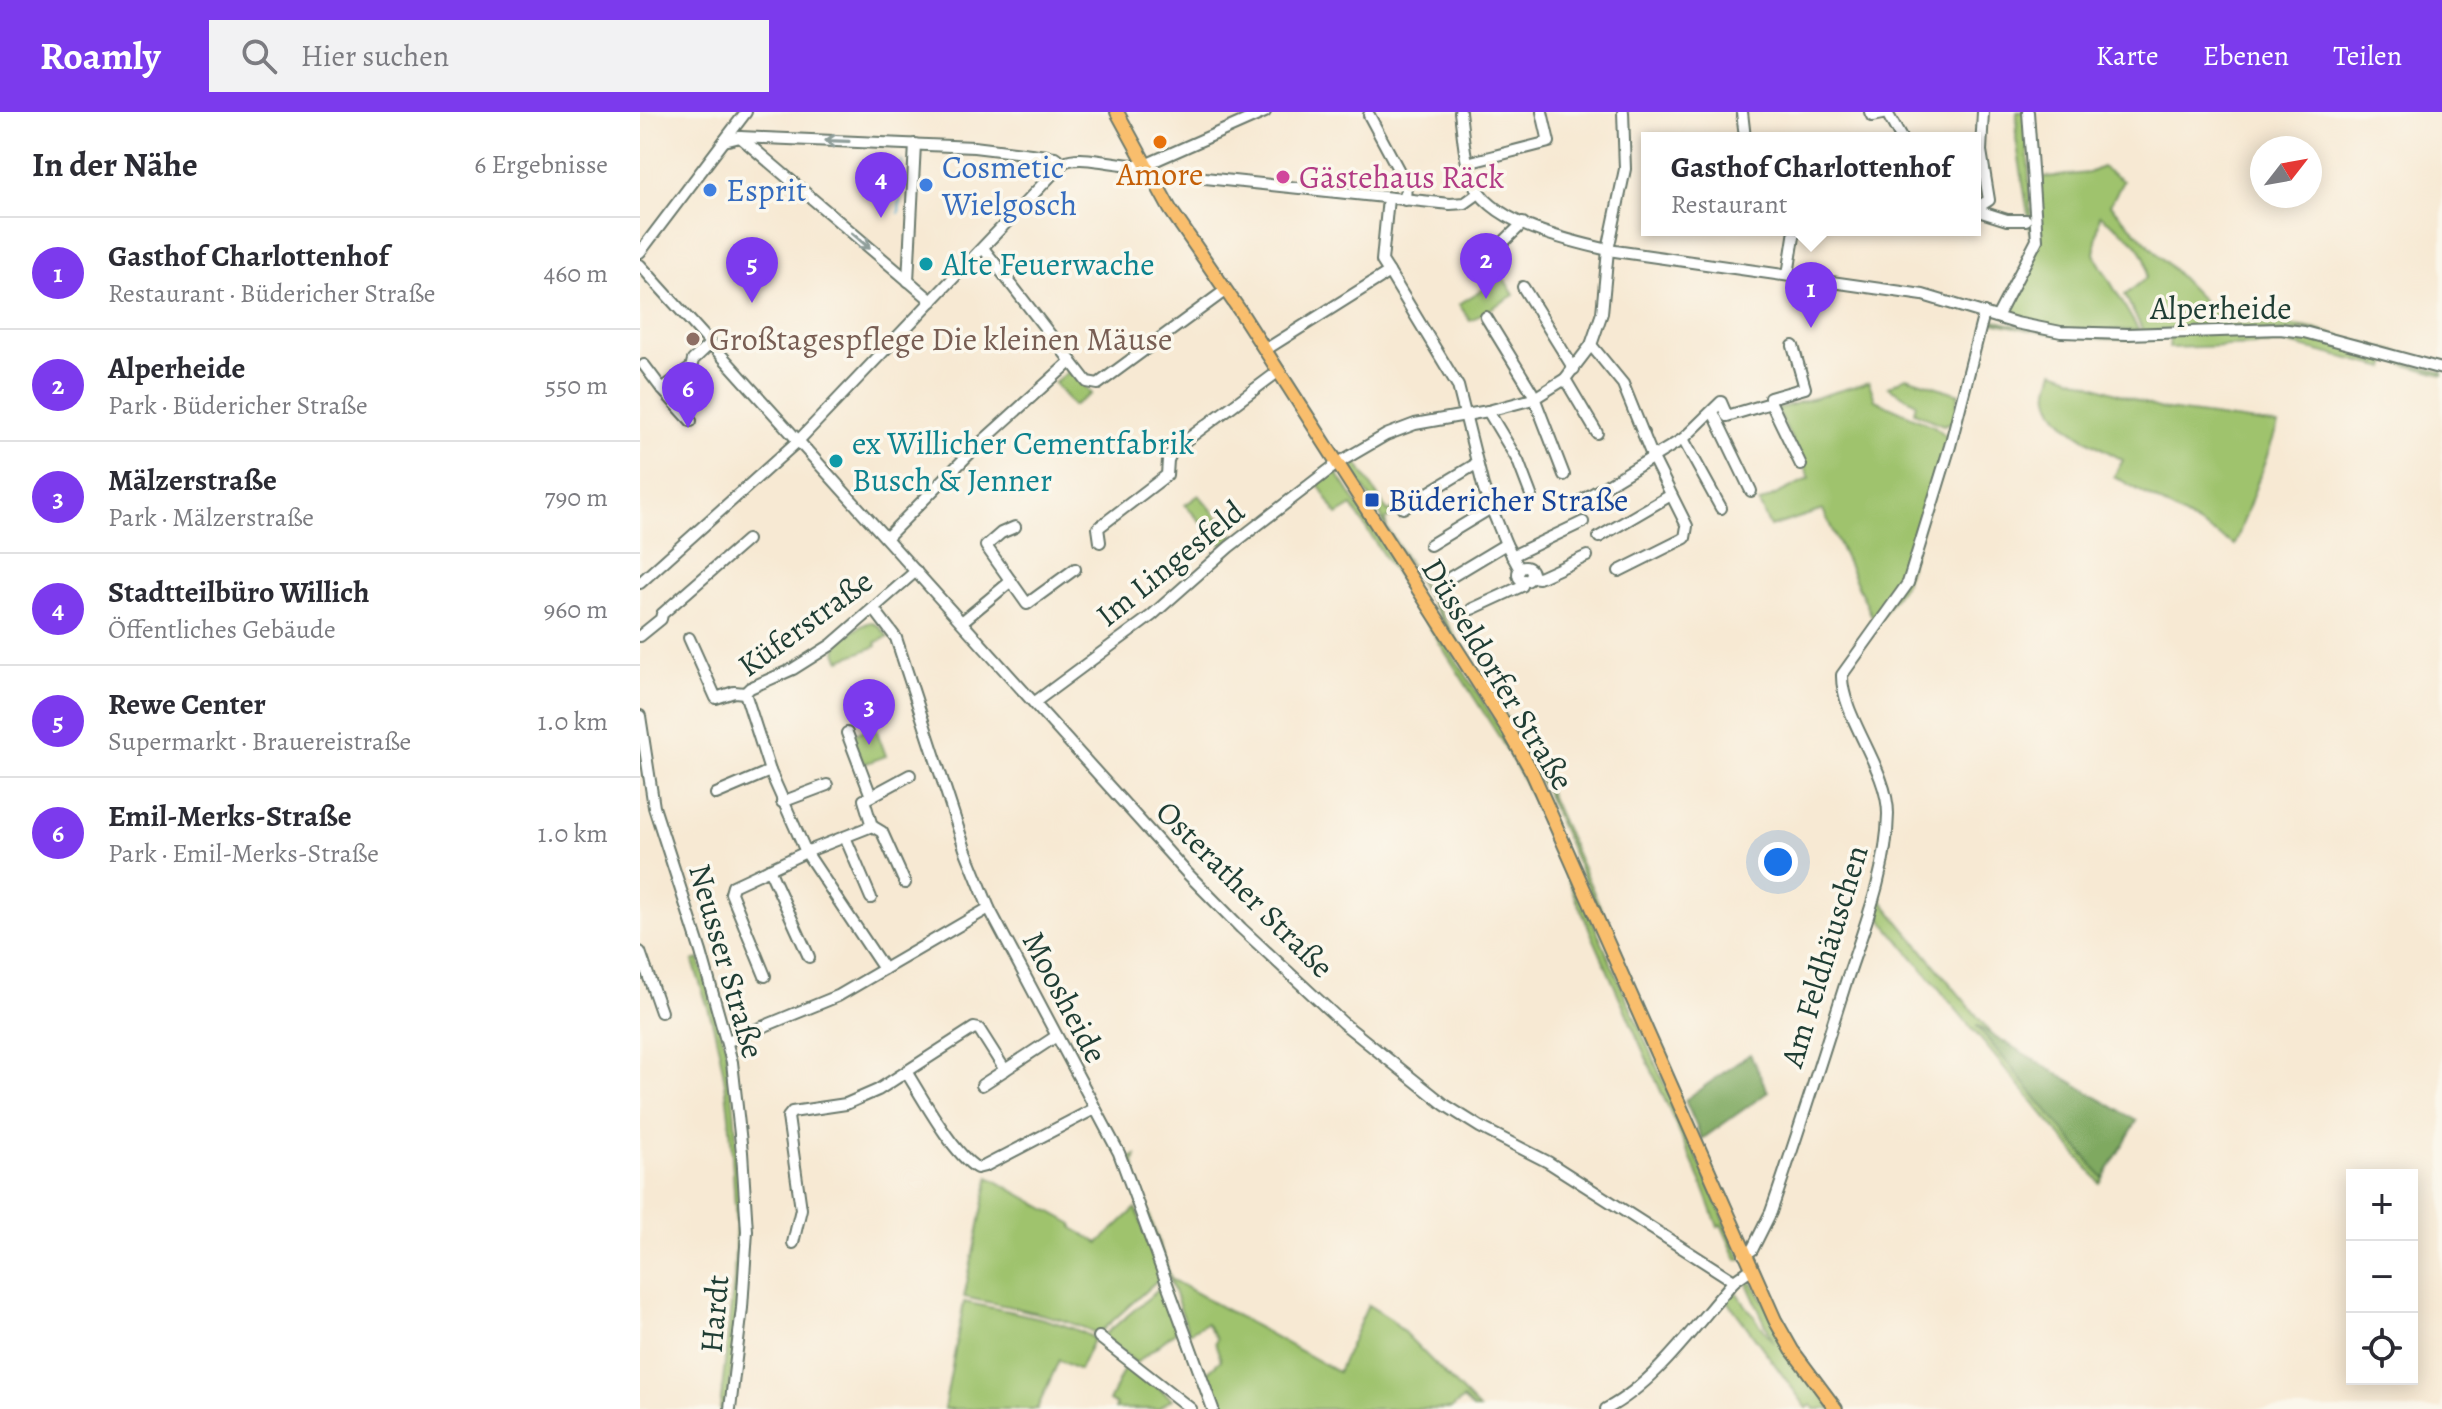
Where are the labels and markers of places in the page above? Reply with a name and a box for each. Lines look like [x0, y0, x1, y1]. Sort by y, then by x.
marker: Amore [1151, 133, 1169, 151]
place label: Cosmetic Wielgosch [941, 145, 1077, 226]
pin: 4 [855, 152, 907, 218]
place label: Amore [1116, 152, 1203, 196]
place label: Gästehaus Räck [1299, 155, 1505, 199]
place label: Esprit [726, 168, 807, 212]
marker: Gästehaus Räck [1274, 168, 1292, 186]
marker: Cosmetic Wielgosch [917, 176, 935, 194]
marker: Esprit [701, 181, 719, 199]
pin: 2 [1460, 233, 1512, 299]
pin: 5 [726, 237, 778, 303]
place label: Alte Feuerwache [941, 242, 1155, 286]
marker: Alte Feuerwache [917, 255, 935, 273]
pin: 1 [1785, 262, 1837, 328]
place label: Großtagespflege Die kleinen Mäuse [709, 317, 1172, 361]
marker: Großtagespflege Die kleinen Mäuse [684, 330, 702, 348]
pin: 6 [662, 362, 714, 428]
place label: ex Willicher Cementfabrik Busch & Jenner [852, 421, 1194, 502]
marker: ex Willicher Cementfabrik Busch & Jenner [827, 452, 845, 470]
place label: Büdericher Straße [1388, 478, 1628, 522]
marker: Büdericher Straße [1363, 491, 1381, 509]
pin: 3 [843, 679, 895, 745]

